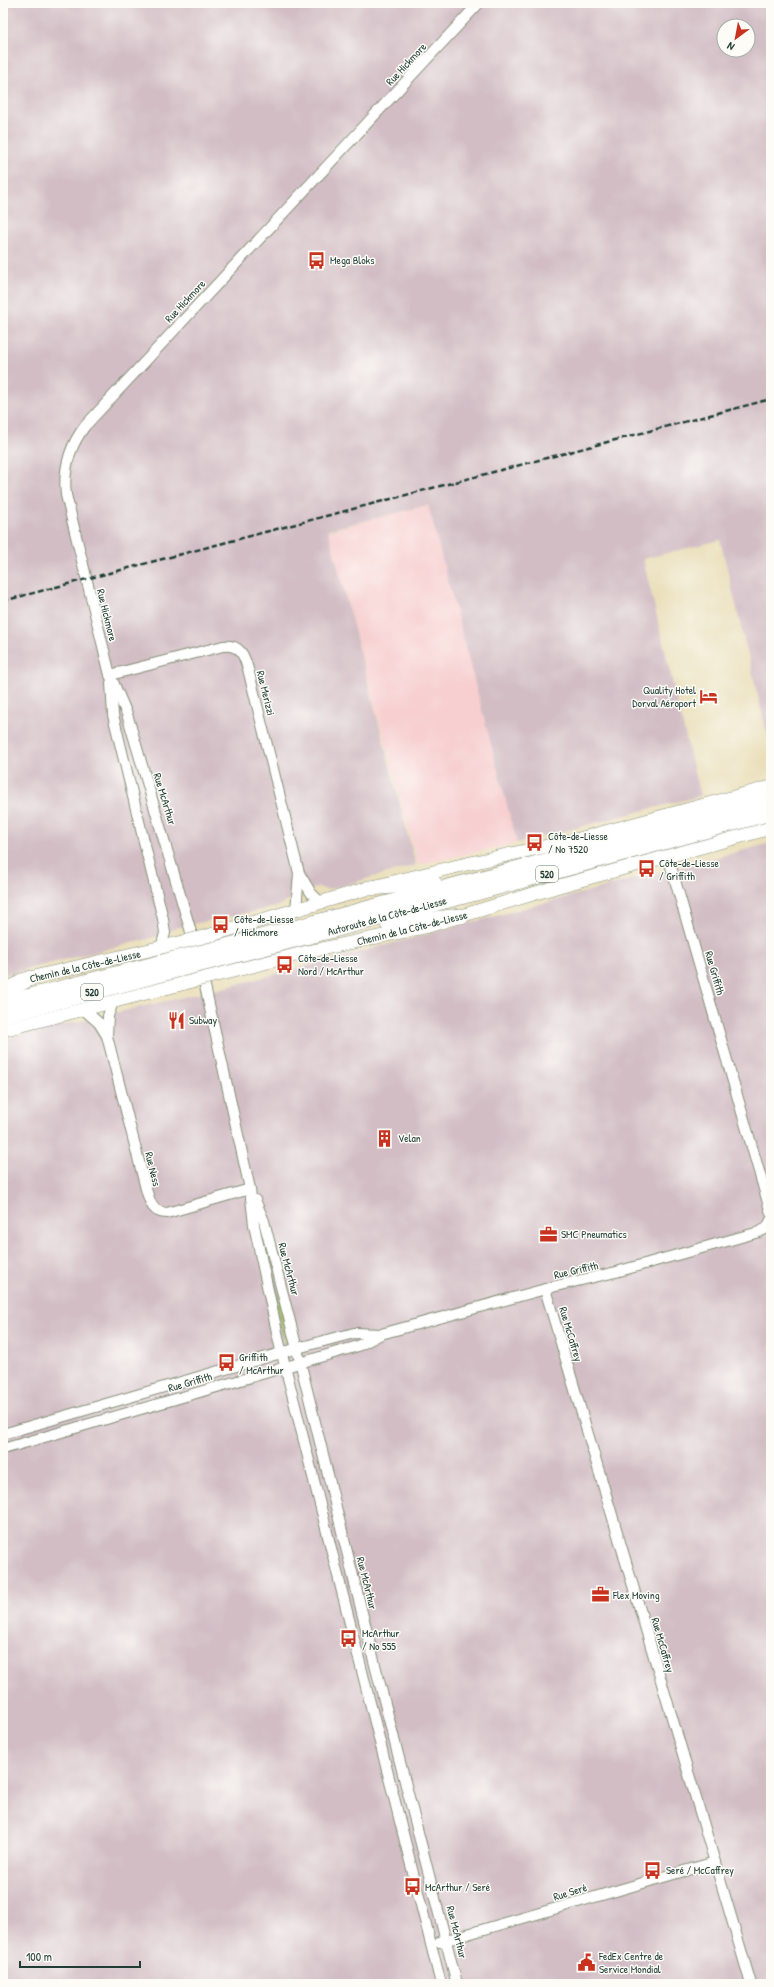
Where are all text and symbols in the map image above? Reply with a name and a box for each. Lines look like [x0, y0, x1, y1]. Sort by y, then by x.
north arrow [716, 18, 756, 58]
street label: Rue Hickmore [383, 39, 430, 88]
text: N [724, 39, 737, 54]
bus stop icon: Mega Bloks [307, 250, 327, 270]
place label: Mega Bloks [330, 253, 374, 267]
street label: Rue Hickmore [162, 276, 209, 325]
street label: Rue Hickmore [94, 587, 120, 643]
street label: Rue Merizzi [254, 669, 278, 717]
place label: Quality Hotel Dorval Aéroport [632, 683, 696, 710]
hotel icon: Quality Hotel Dorval Aéroport [699, 686, 719, 706]
street label: Rue McArthur [150, 771, 180, 827]
place label: Côte-de-Liesse / No 7520 [548, 829, 609, 856]
bus stop icon: Côte-de-Liesse / No 7520 [525, 832, 545, 852]
place label: Côte-de-Liesse / Griffith [659, 856, 720, 883]
bus stop icon: Côte-de-Liesse / Griffith [636, 859, 656, 879]
road number: 520 [536, 866, 558, 882]
street label: Autoroute de la Côte-de-Liesse [326, 893, 449, 939]
street label: Chemin de la Côte-de-Liesse [355, 907, 469, 949]
place label: Côte-de-Liesse / Hickmore [234, 912, 295, 939]
bus stop icon: Côte-de-Liesse / Hickmore [211, 915, 231, 935]
street label: Chemin de la Côte-de-Liesse [28, 946, 142, 986]
street label: Rue Griffith [702, 949, 728, 997]
place label: Côte-de-Liesse Nord / McArthur [298, 951, 365, 978]
bus stop icon: Côte-de-Liesse Nord / McArthur [275, 954, 295, 974]
road number: 520 [81, 984, 103, 1000]
restaurant icon: Subway [166, 1010, 186, 1030]
place label: Subway [189, 1013, 217, 1027]
building icon: Velan [375, 1128, 395, 1148]
place label: Velan [398, 1131, 421, 1145]
street label: Rue Ness [142, 1150, 164, 1188]
office icon: SMC Pneumatics [538, 1224, 558, 1244]
place label: SMC Pneumatics [561, 1227, 627, 1241]
street label: Rue McArthur [275, 1241, 303, 1298]
street label: Rue Griffith [553, 1258, 600, 1282]
street label: Rue McCaffrey [556, 1305, 586, 1363]
place label: Griffith / McArthur [239, 1350, 284, 1377]
bus stop icon: Griffith / McArthur [216, 1353, 236, 1373]
street label: Rue Griffith [166, 1369, 214, 1395]
street label: Rue McArthur [354, 1555, 380, 1612]
office icon: Flex Moving [590, 1585, 610, 1605]
place label: Flex Moving [612, 1588, 660, 1602]
street label: Rue McCaffrey [648, 1616, 678, 1674]
place label: McArthur / No 555 [362, 1626, 400, 1653]
bus stop icon: McArthur / No 555 [339, 1629, 359, 1649]
bus stop icon: Seré / McCaffrey [643, 1860, 663, 1880]
place label: Seré / McCaffrey [666, 1863, 734, 1877]
bus stop icon: McArthur / Seré [402, 1877, 422, 1897]
place label: McArthur / Seré [425, 1880, 491, 1894]
street label: Rue Seré [552, 1880, 589, 1904]
street label: Rue McArthur [444, 1904, 470, 1961]
scale bar [20, 1943, 140, 1969]
text: 100 m [26, 1948, 52, 1965]
place label: FedEx Centre de Service Mondial [598, 1949, 664, 1976]
public building icon: FedEx Centre de Service Mondial [576, 1952, 596, 1972]

